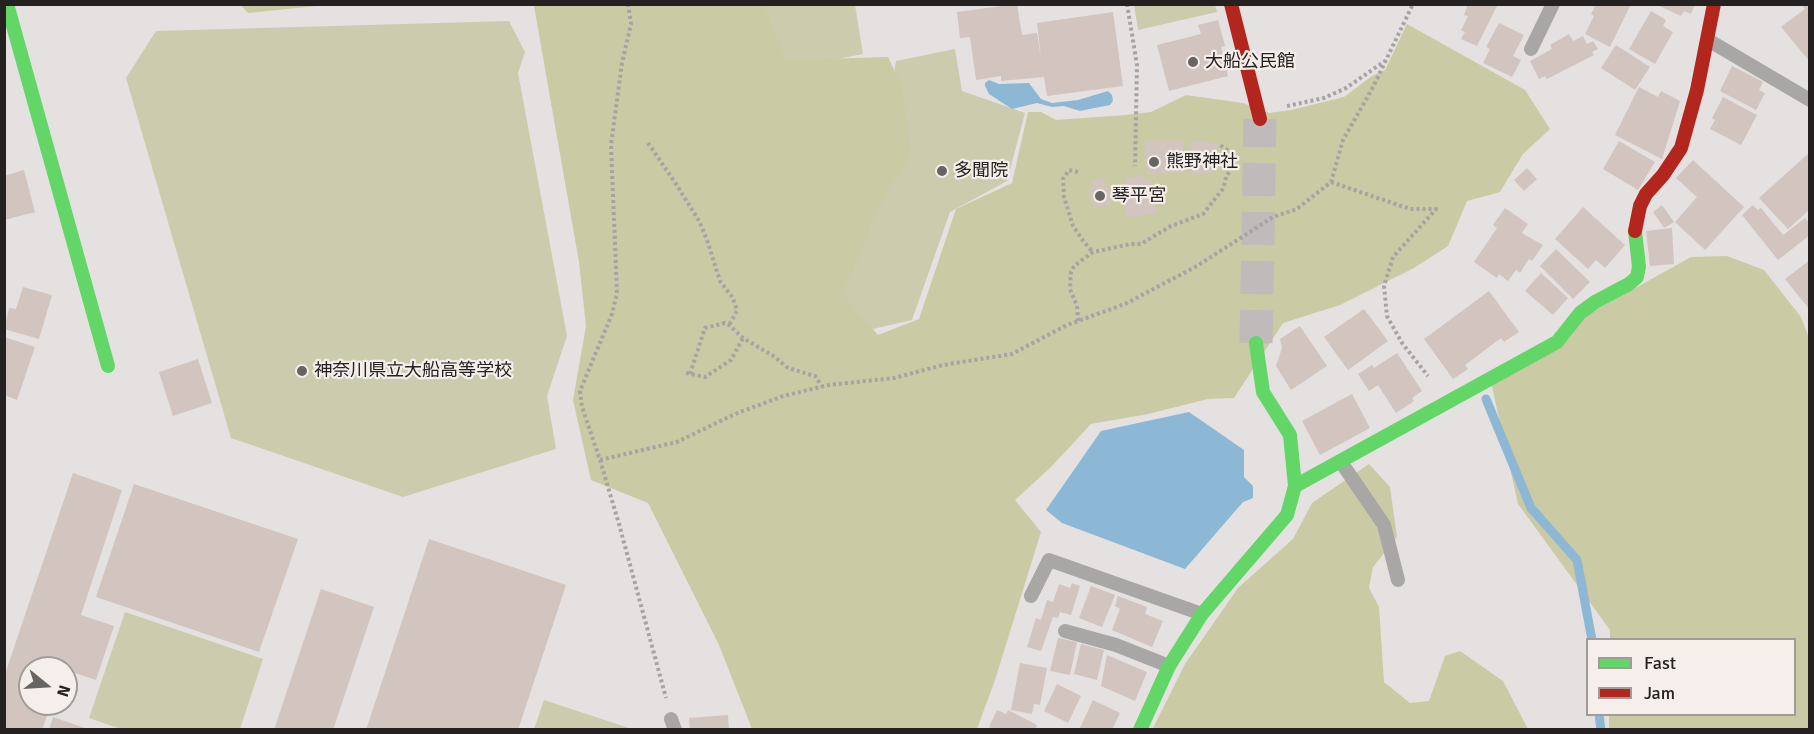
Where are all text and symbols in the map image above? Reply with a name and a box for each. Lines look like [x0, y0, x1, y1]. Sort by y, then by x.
place label: 大船公民館 [1205, 51, 1295, 73]
marker: 大船公民館 [1186, 55, 1200, 69]
place label: 熊野神社 [1166, 151, 1238, 173]
marker: 熊野神社 [1147, 155, 1161, 169]
place label: 多聞院 [954, 160, 1008, 182]
marker: 多聞院 [935, 164, 949, 178]
place label: 琴平宮 [1112, 185, 1166, 207]
marker: 琴平宮 [1093, 189, 1107, 203]
place label: 神奈川県立大船高等学校 [314, 360, 512, 382]
marker: 神奈川県立大船高等学校 [295, 364, 309, 378]
legend [1586, 638, 1796, 716]
text: Fast [1644, 652, 1676, 674]
north arrow [18, 656, 78, 716]
text: Jam [1644, 682, 1675, 704]
text: N [52, 683, 74, 699]

